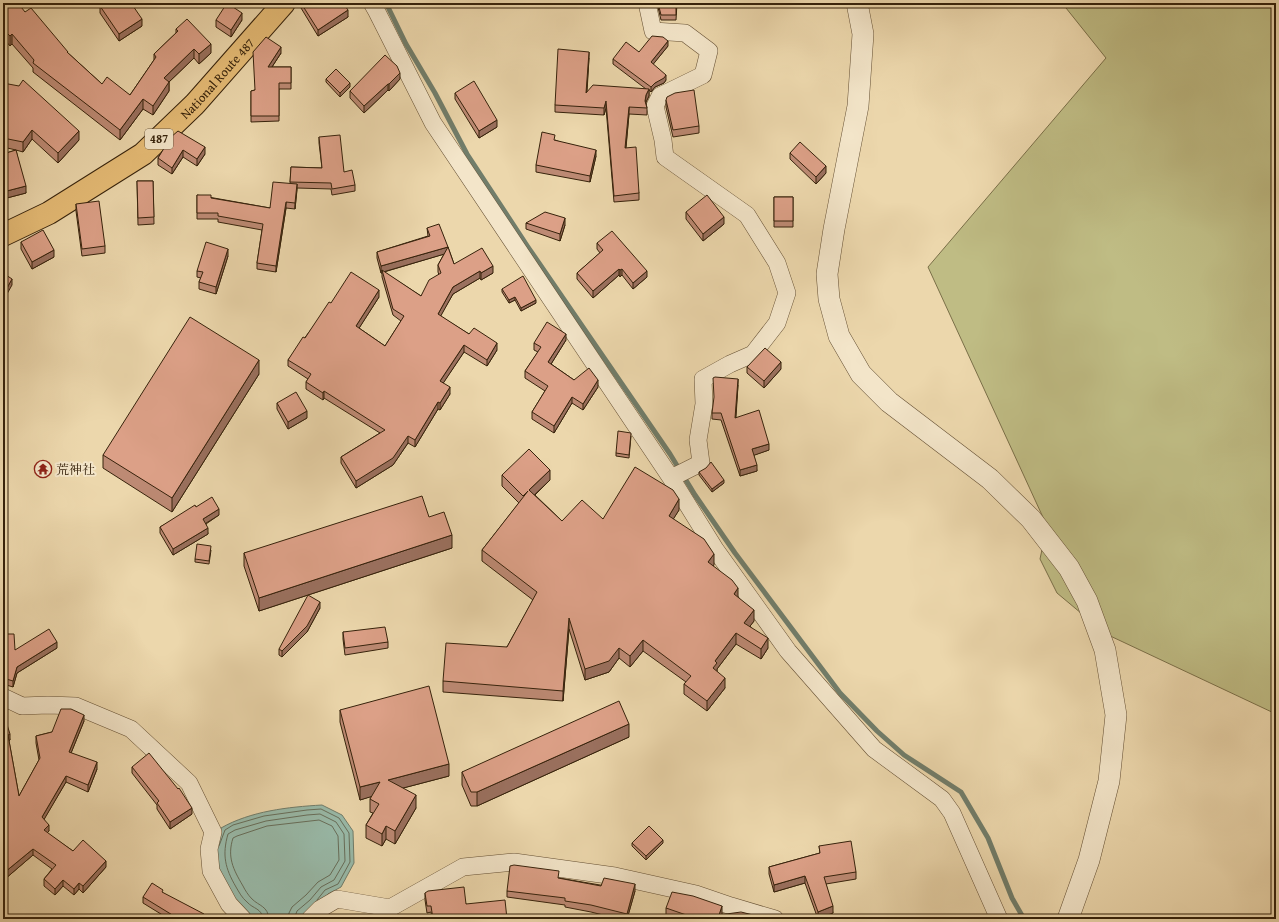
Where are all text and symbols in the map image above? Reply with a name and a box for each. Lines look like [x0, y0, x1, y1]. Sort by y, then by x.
street label: National Route 487 [176, 34, 259, 123]
road number: 487 [145, 129, 173, 149]
temple icon: 荒神社 [33, 459, 53, 479]
place label: 荒神社 [56, 460, 95, 479]

